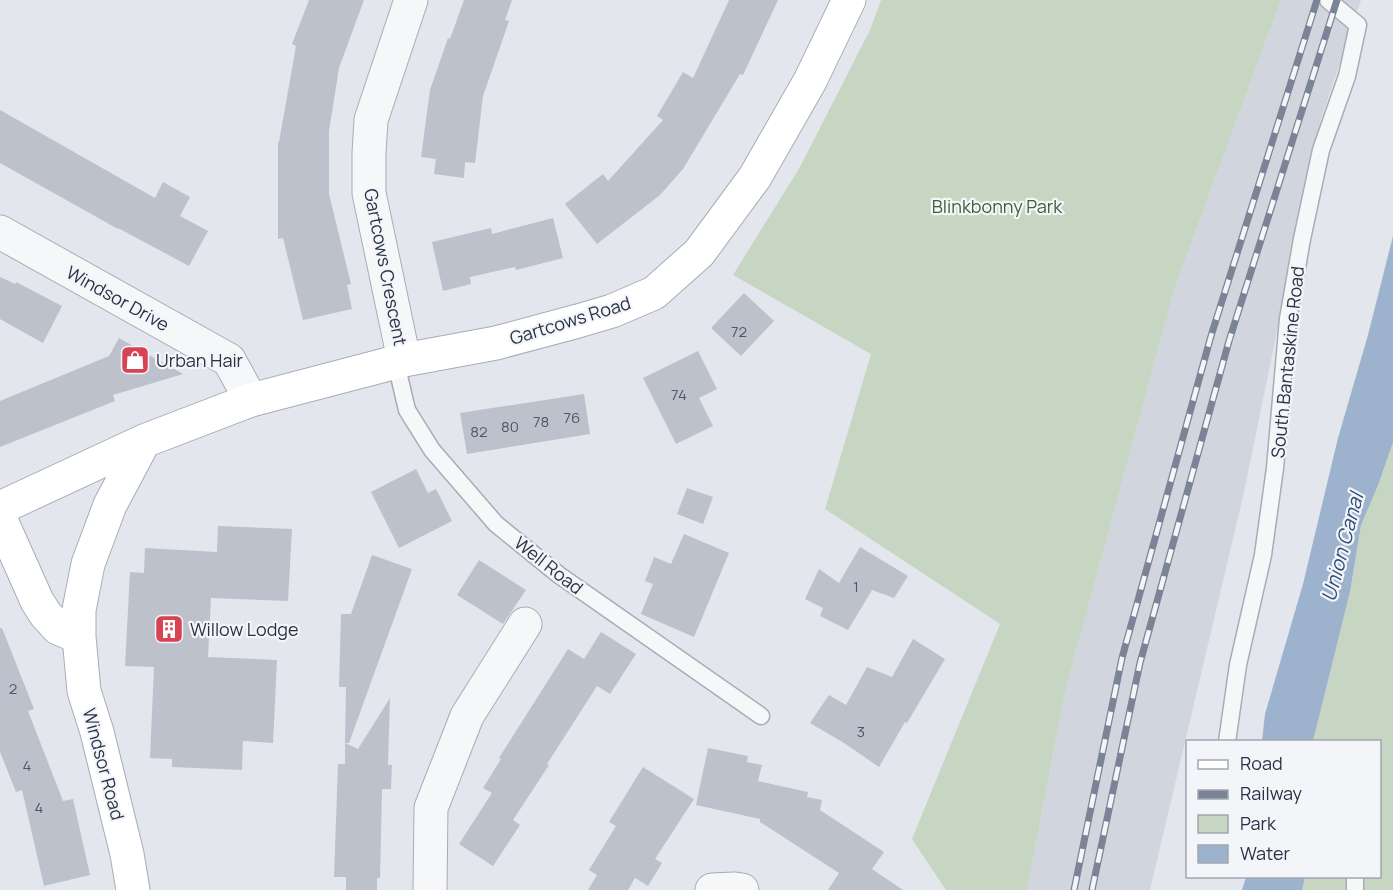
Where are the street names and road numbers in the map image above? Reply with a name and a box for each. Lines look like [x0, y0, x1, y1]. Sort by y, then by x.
street label: Gartcows Crescent [359, 186, 413, 348]
street label: Windsor Drive [62, 260, 174, 336]
street label: South Bantaskine Road [1265, 265, 1309, 459]
street label: Gartcows Road [507, 290, 633, 350]
street label: Well Road [510, 531, 588, 599]
street label: Windsor Road [78, 705, 130, 823]

